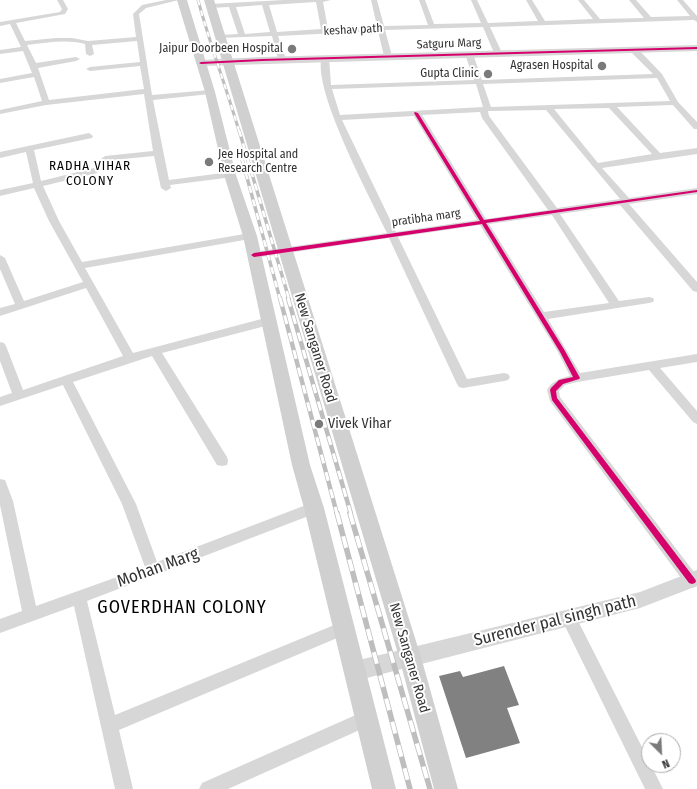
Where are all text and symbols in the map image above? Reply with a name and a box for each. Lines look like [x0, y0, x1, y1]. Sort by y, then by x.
street label: keshav path [323, 21, 383, 39]
street label: Satguru Marg [416, 36, 482, 52]
place label: Jaipur Doorbeen Hospital [159, 42, 283, 56]
marker: Jaipur Doorbeen Hospital [286, 43, 298, 55]
place label: Agrasen Hospital [510, 59, 593, 73]
marker: Agrasen Hospital [596, 60, 608, 72]
place label: Gupta Clinic [420, 67, 479, 81]
marker: Gupta Clinic [482, 68, 494, 80]
place label: Jee Hospital and Research Centre [218, 148, 298, 176]
marker: Jee Hospital and Research Centre [203, 156, 215, 168]
district label: RADHA VIHAR COLONY [49, 158, 131, 189]
street label: pratibha marg [391, 206, 461, 230]
street label: New Sanganer Road [290, 291, 340, 405]
place label: Vivek Vihar [328, 416, 391, 432]
marker: Vivek Vihar [313, 418, 325, 430]
street label: Mohan Marg [114, 544, 202, 592]
street label: Surender pal singh path [472, 591, 638, 651]
district label: GOVERDHAN COLONY [97, 597, 267, 619]
street label: New Sanganer Road [385, 601, 433, 715]
north arrow [641, 733, 681, 773]
text: N [660, 756, 671, 771]

